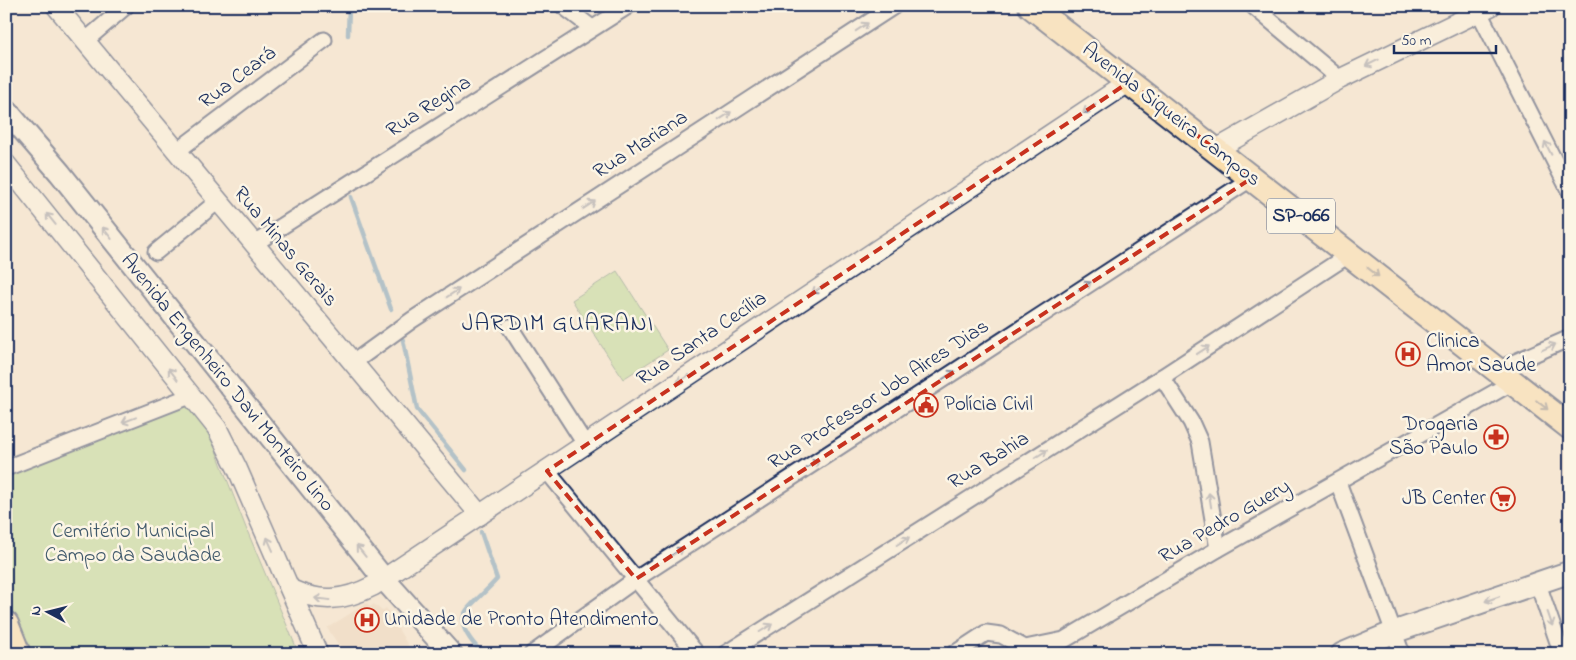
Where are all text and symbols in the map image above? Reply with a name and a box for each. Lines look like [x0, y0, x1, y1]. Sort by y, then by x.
one-way arrow [854, 22, 868, 32]
scale bar [1394, 22, 1496, 54]
text: 50 m [1401, 30, 1432, 52]
street label: Avenida Siqueira Campos [1075, 35, 1267, 195]
street label: Rua Ceará [193, 39, 283, 117]
one-way arrow [1365, 59, 1380, 69]
street label: Rua Regina [381, 68, 479, 147]
street label: Rua Mariana [588, 103, 694, 187]
one-way arrow [1082, 104, 1096, 115]
one-way arrow [718, 111, 732, 121]
one-way arrow [1543, 141, 1552, 156]
street label: Rua Minas Gerais [226, 180, 344, 314]
one-way arrow [947, 194, 961, 204]
road number: SP-066 [1267, 198, 1335, 234]
one-way arrow [582, 199, 596, 210]
one-way arrow [45, 213, 56, 226]
one-way arrow [101, 227, 112, 240]
street label: Avenida Engenheiro Davi Monteiro Lino [111, 247, 341, 520]
one-way arrow [1366, 267, 1379, 278]
one-way arrow [1078, 281, 1092, 291]
street label: Rua Santa Cecília [631, 284, 773, 394]
one-way arrow [811, 284, 825, 294]
one-way arrow [445, 288, 459, 298]
district label: JARDIM GUARANI [462, 307, 654, 342]
street label: Rua Professor Job Aires Dias [762, 312, 996, 478]
place label: Clinica Amor Saúde [1426, 327, 1536, 381]
hospital icon: Clinica Amor Saúde [1395, 341, 1421, 367]
one-way arrow [1541, 342, 1556, 351]
one-way arrow [1195, 345, 1209, 355]
one-way arrow [168, 367, 178, 381]
one-way arrow [942, 370, 956, 380]
one-way arrow [676, 374, 690, 384]
place label: Polícia Civil [944, 390, 1033, 420]
public building icon: Polícia Civil [913, 392, 939, 418]
one-way arrow [1535, 400, 1548, 411]
place label: Drogaria São Paulo [1389, 410, 1478, 464]
one-way arrow [122, 416, 137, 425]
street label: Rua Bahia [943, 424, 1035, 498]
pharmacy icon: Drogaria São Paulo [1483, 424, 1509, 450]
one-way arrow [1033, 448, 1047, 458]
one-way arrow [805, 458, 819, 468]
street label: Rua Pedro Guery [1154, 472, 1297, 574]
place label: JB Center [1402, 484, 1486, 514]
supermarket icon: JB Center [1490, 486, 1516, 512]
one-way arrow [1205, 493, 1215, 509]
park label: Cemitério Municipal Campo da Saudade [45, 517, 222, 571]
one-way arrow [896, 535, 910, 545]
one-way arrow [265, 537, 275, 552]
one-way arrow [356, 545, 367, 558]
one-way arrow [669, 547, 683, 557]
north arrow [22, 588, 72, 638]
one-way arrow [315, 594, 331, 604]
one-way arrow [1484, 595, 1500, 604]
text: N [26, 605, 48, 617]
place label: Unidade de Pronto Atendimento [384, 605, 659, 635]
hospital icon: Unidade de Pronto Atendimento [354, 607, 380, 633]
one-way arrow [1546, 610, 1555, 626]
one-way arrow [759, 622, 773, 633]

